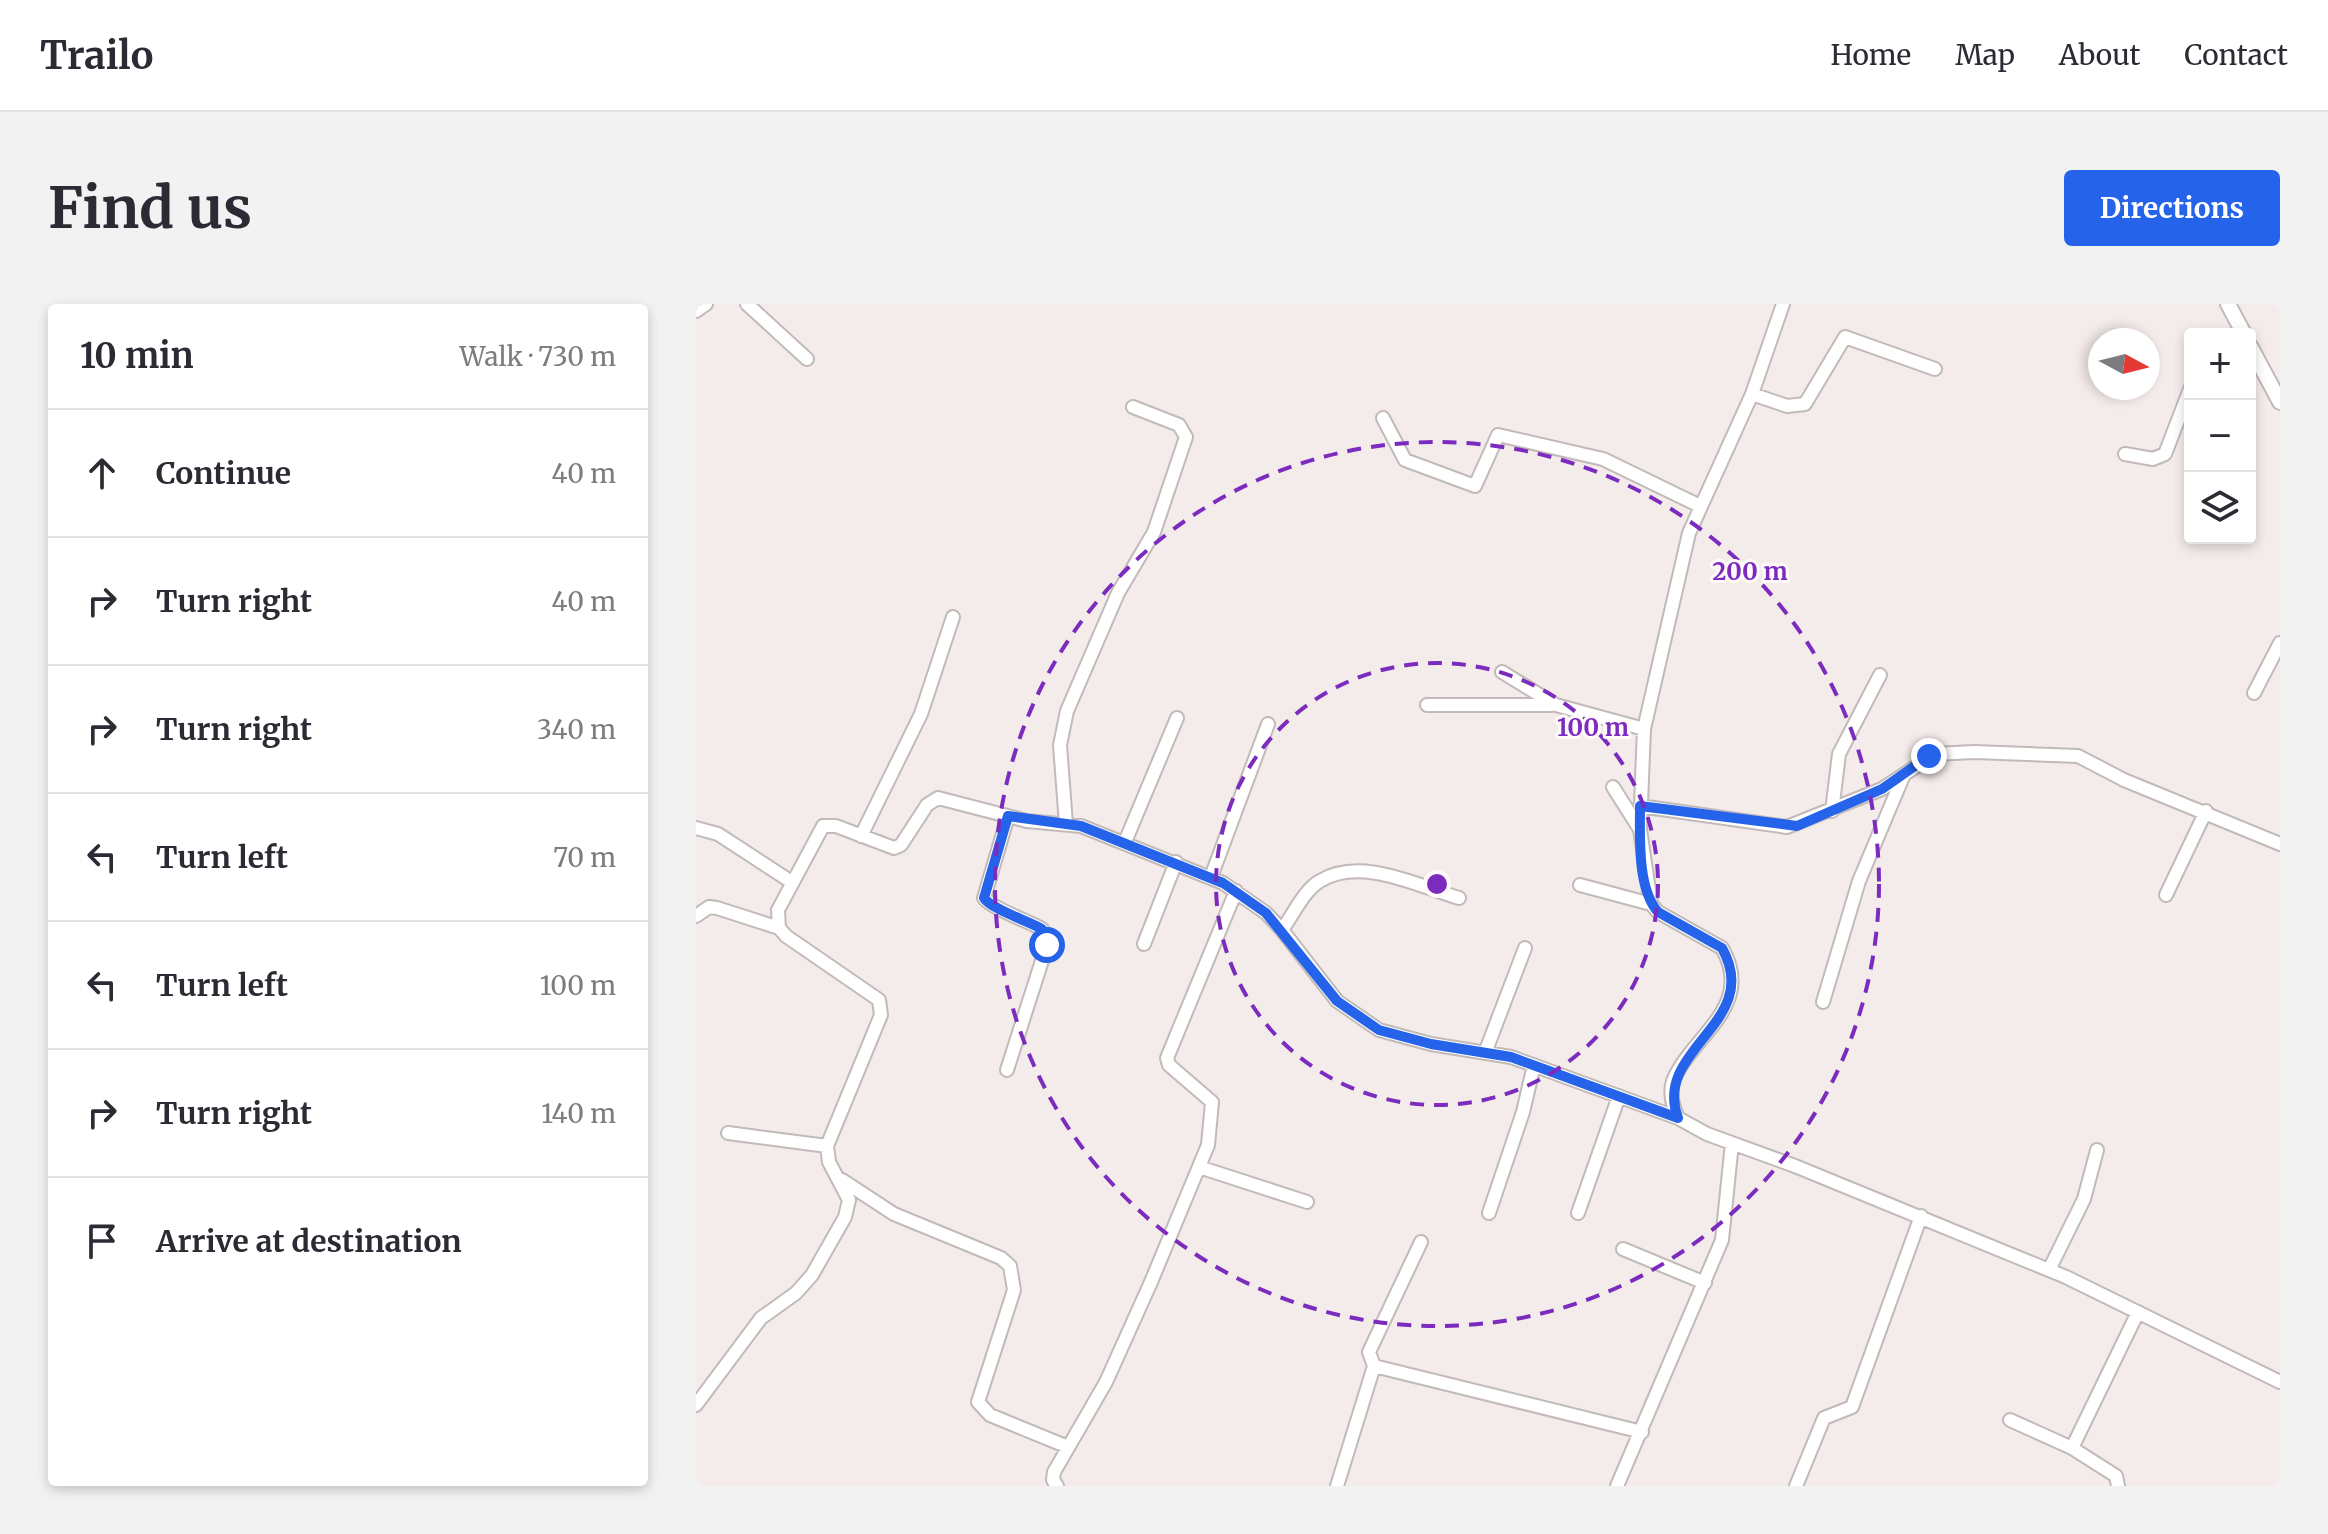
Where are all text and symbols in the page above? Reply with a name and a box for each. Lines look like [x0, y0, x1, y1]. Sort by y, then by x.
text: Trailo [40, 32, 153, 79]
text: Home [1830, 37, 1911, 73]
text: Map [1955, 37, 2015, 73]
text: About [2059, 37, 2140, 73]
text: Contact [2184, 37, 2288, 73]
button: Directions [2064, 170, 2280, 246]
text: Find us [48, 173, 252, 243]
north arrow [2088, 328, 2160, 400]
map controls [2184, 328, 2256, 544]
button: + [2184, 328, 2256, 400]
text: 10 min [80, 335, 194, 377]
text: Walk · 730 m [460, 340, 616, 373]
button: − [2184, 400, 2256, 472]
icon: ahead [80, 451, 124, 495]
text: Continue [156, 454, 291, 492]
text: 40 m [552, 457, 616, 490]
button: layers [2184, 472, 2256, 544]
text: 200 m [1712, 556, 1788, 587]
icon: right [80, 579, 124, 623]
text: Turn right [156, 582, 312, 620]
text: 40 m [552, 585, 616, 618]
icon: right [80, 707, 124, 751]
text: Turn right [156, 710, 312, 748]
text: 100 m [1557, 712, 1629, 743]
text: 340 m [537, 713, 616, 746]
route end [1911, 738, 1947, 774]
icon: left [80, 835, 124, 879]
text: Turn left [156, 838, 288, 876]
text: 70 m [553, 841, 616, 874]
centre of rings [1423, 870, 1451, 898]
route start [1029, 927, 1065, 963]
icon: left [80, 963, 124, 1007]
text: Turn left [156, 966, 288, 1004]
text: 100 m [540, 969, 616, 1002]
icon: right [80, 1091, 124, 1135]
text: Turn right [156, 1094, 312, 1132]
text: 140 m [541, 1097, 616, 1130]
icon: arrive [80, 1219, 124, 1263]
text: Arrive at destination [156, 1222, 462, 1260]

